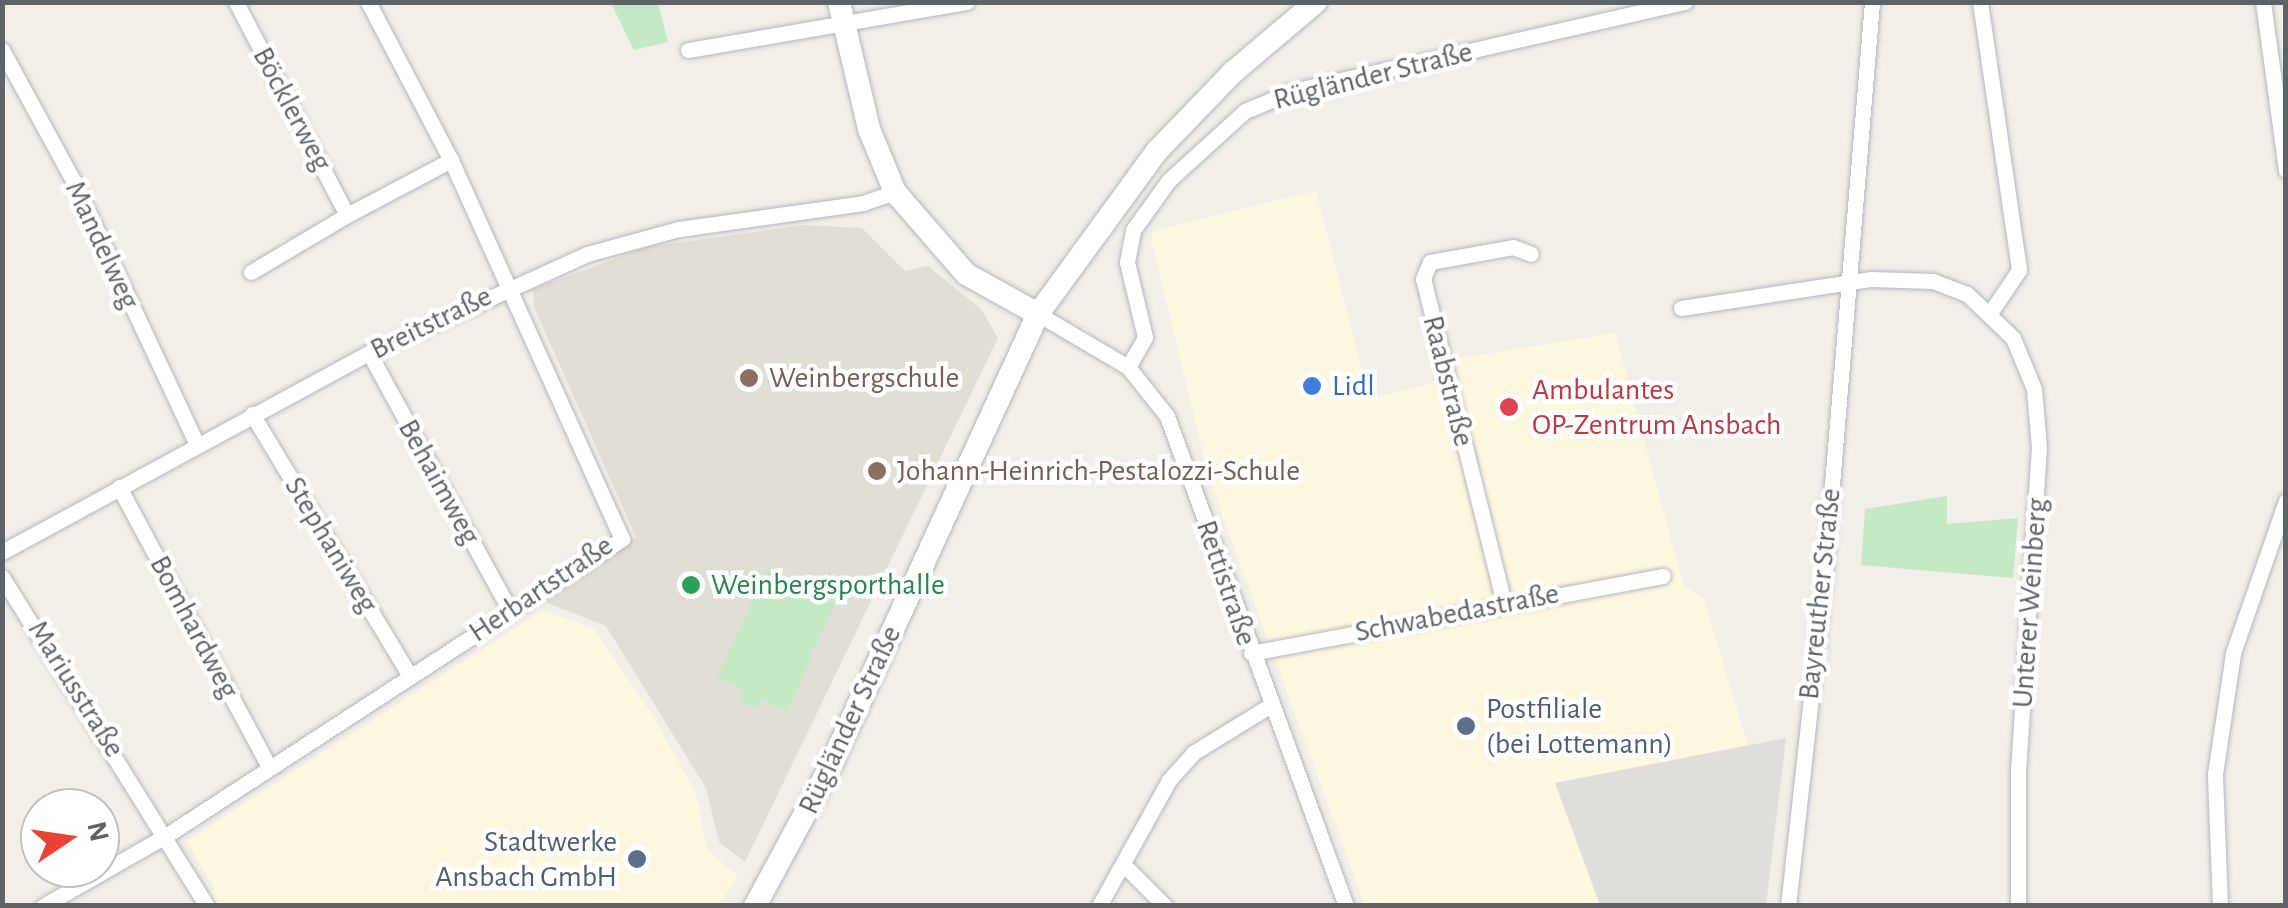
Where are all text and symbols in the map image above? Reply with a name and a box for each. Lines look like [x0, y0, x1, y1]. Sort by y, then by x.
street label: Rügländer Straße [1270, 34, 1476, 118]
street label: Böcklerweg [244, 41, 340, 177]
street label: Mandelweg [57, 175, 147, 315]
street label: Breitstraße [364, 278, 498, 368]
street label: Raabstraße [1414, 312, 1482, 450]
place label: Weinbergschule [769, 360, 959, 396]
marker: Weinbergschule [738, 367, 760, 389]
place label: Lidl [1332, 368, 1375, 404]
place label: Ambulantes OP-Zentrum Ansbach [1532, 372, 1781, 442]
marker: Lidl [1301, 375, 1323, 397]
marker: Ambulantes OP-Zentrum Ansbach [1496, 394, 1522, 420]
street label: Behaimweg [390, 413, 488, 551]
place label: Johann-Heinrich-Pestalozzi-Schule [897, 453, 1300, 489]
marker: Johann-Heinrich-Pestalozzi-Schule [866, 460, 888, 482]
street label: Stephaniweg [276, 470, 386, 620]
street label: Bayreuther Straße [1791, 487, 1849, 701]
street label: Unterer Weinberg [2005, 497, 2055, 709]
street label: Rettistraße [1188, 516, 1264, 650]
street label: Herbartstraße [462, 528, 620, 650]
street label: Bomhardweg [141, 549, 247, 705]
place label: Weinbergsporthalle [711, 567, 945, 603]
marker: Weinbergsporthalle [680, 574, 702, 596]
street label: Schwabedastraße [1352, 576, 1562, 650]
street label: Mariusstraße [20, 614, 132, 764]
street label: Rügländer Straße [791, 620, 909, 820]
place label: Postfiliale (bei Lottemann) [1486, 691, 1673, 762]
marker: Postfiliale (bei Lottemann) [1455, 715, 1477, 737]
north arrow [20, 788, 120, 888]
text: N [81, 819, 113, 844]
place label: Stadtwerke Ansbach GmbH [435, 824, 617, 894]
marker: Stadtwerke Ansbach GmbH [626, 848, 648, 870]

